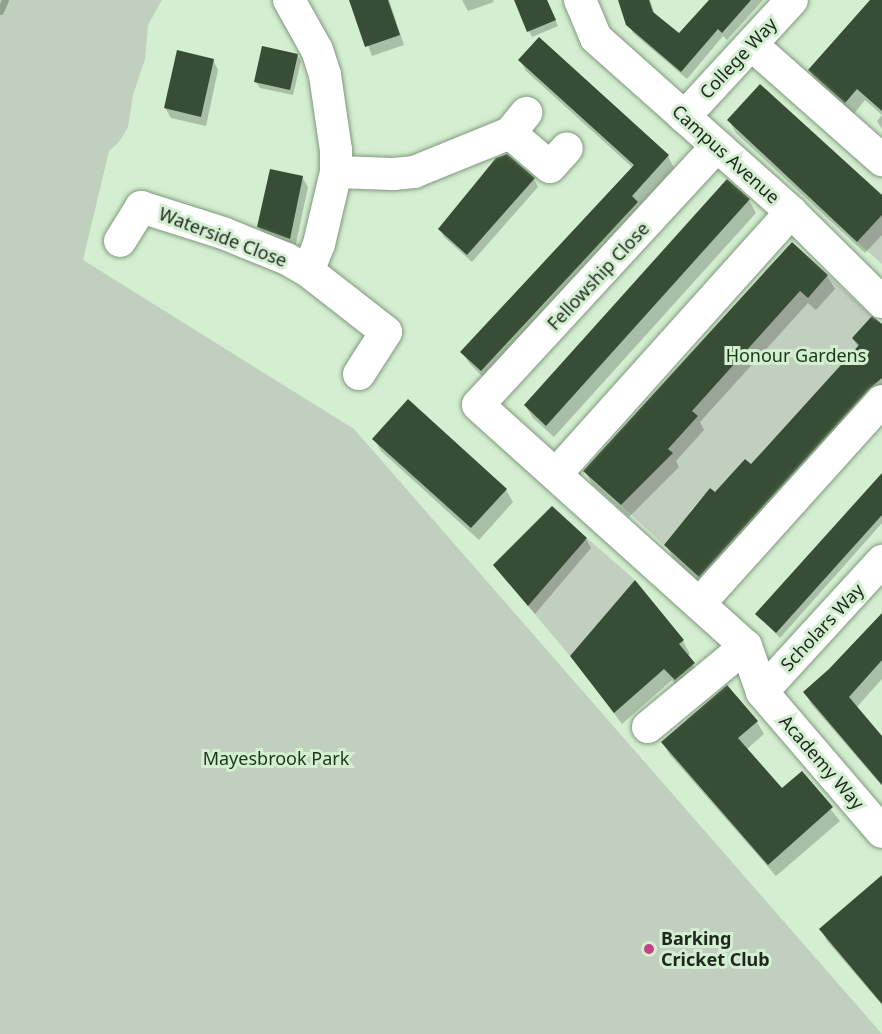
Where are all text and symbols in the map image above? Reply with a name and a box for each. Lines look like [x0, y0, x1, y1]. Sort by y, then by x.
street label: College Way [695, 13, 781, 103]
street label: Campus Avenue [668, 100, 784, 208]
street label: Waterside Close [156, 203, 290, 271]
street label: Fellowship Close [543, 218, 653, 334]
park label: Honour Gardens [726, 344, 866, 366]
street label: Scholars Way [776, 579, 868, 675]
street label: Academy Way [775, 710, 869, 814]
park label: Mayesbrook Park [203, 747, 349, 769]
place label: Barking Cricket Club [661, 928, 770, 970]
marker: Barking Cricket Club [642, 942, 656, 956]

